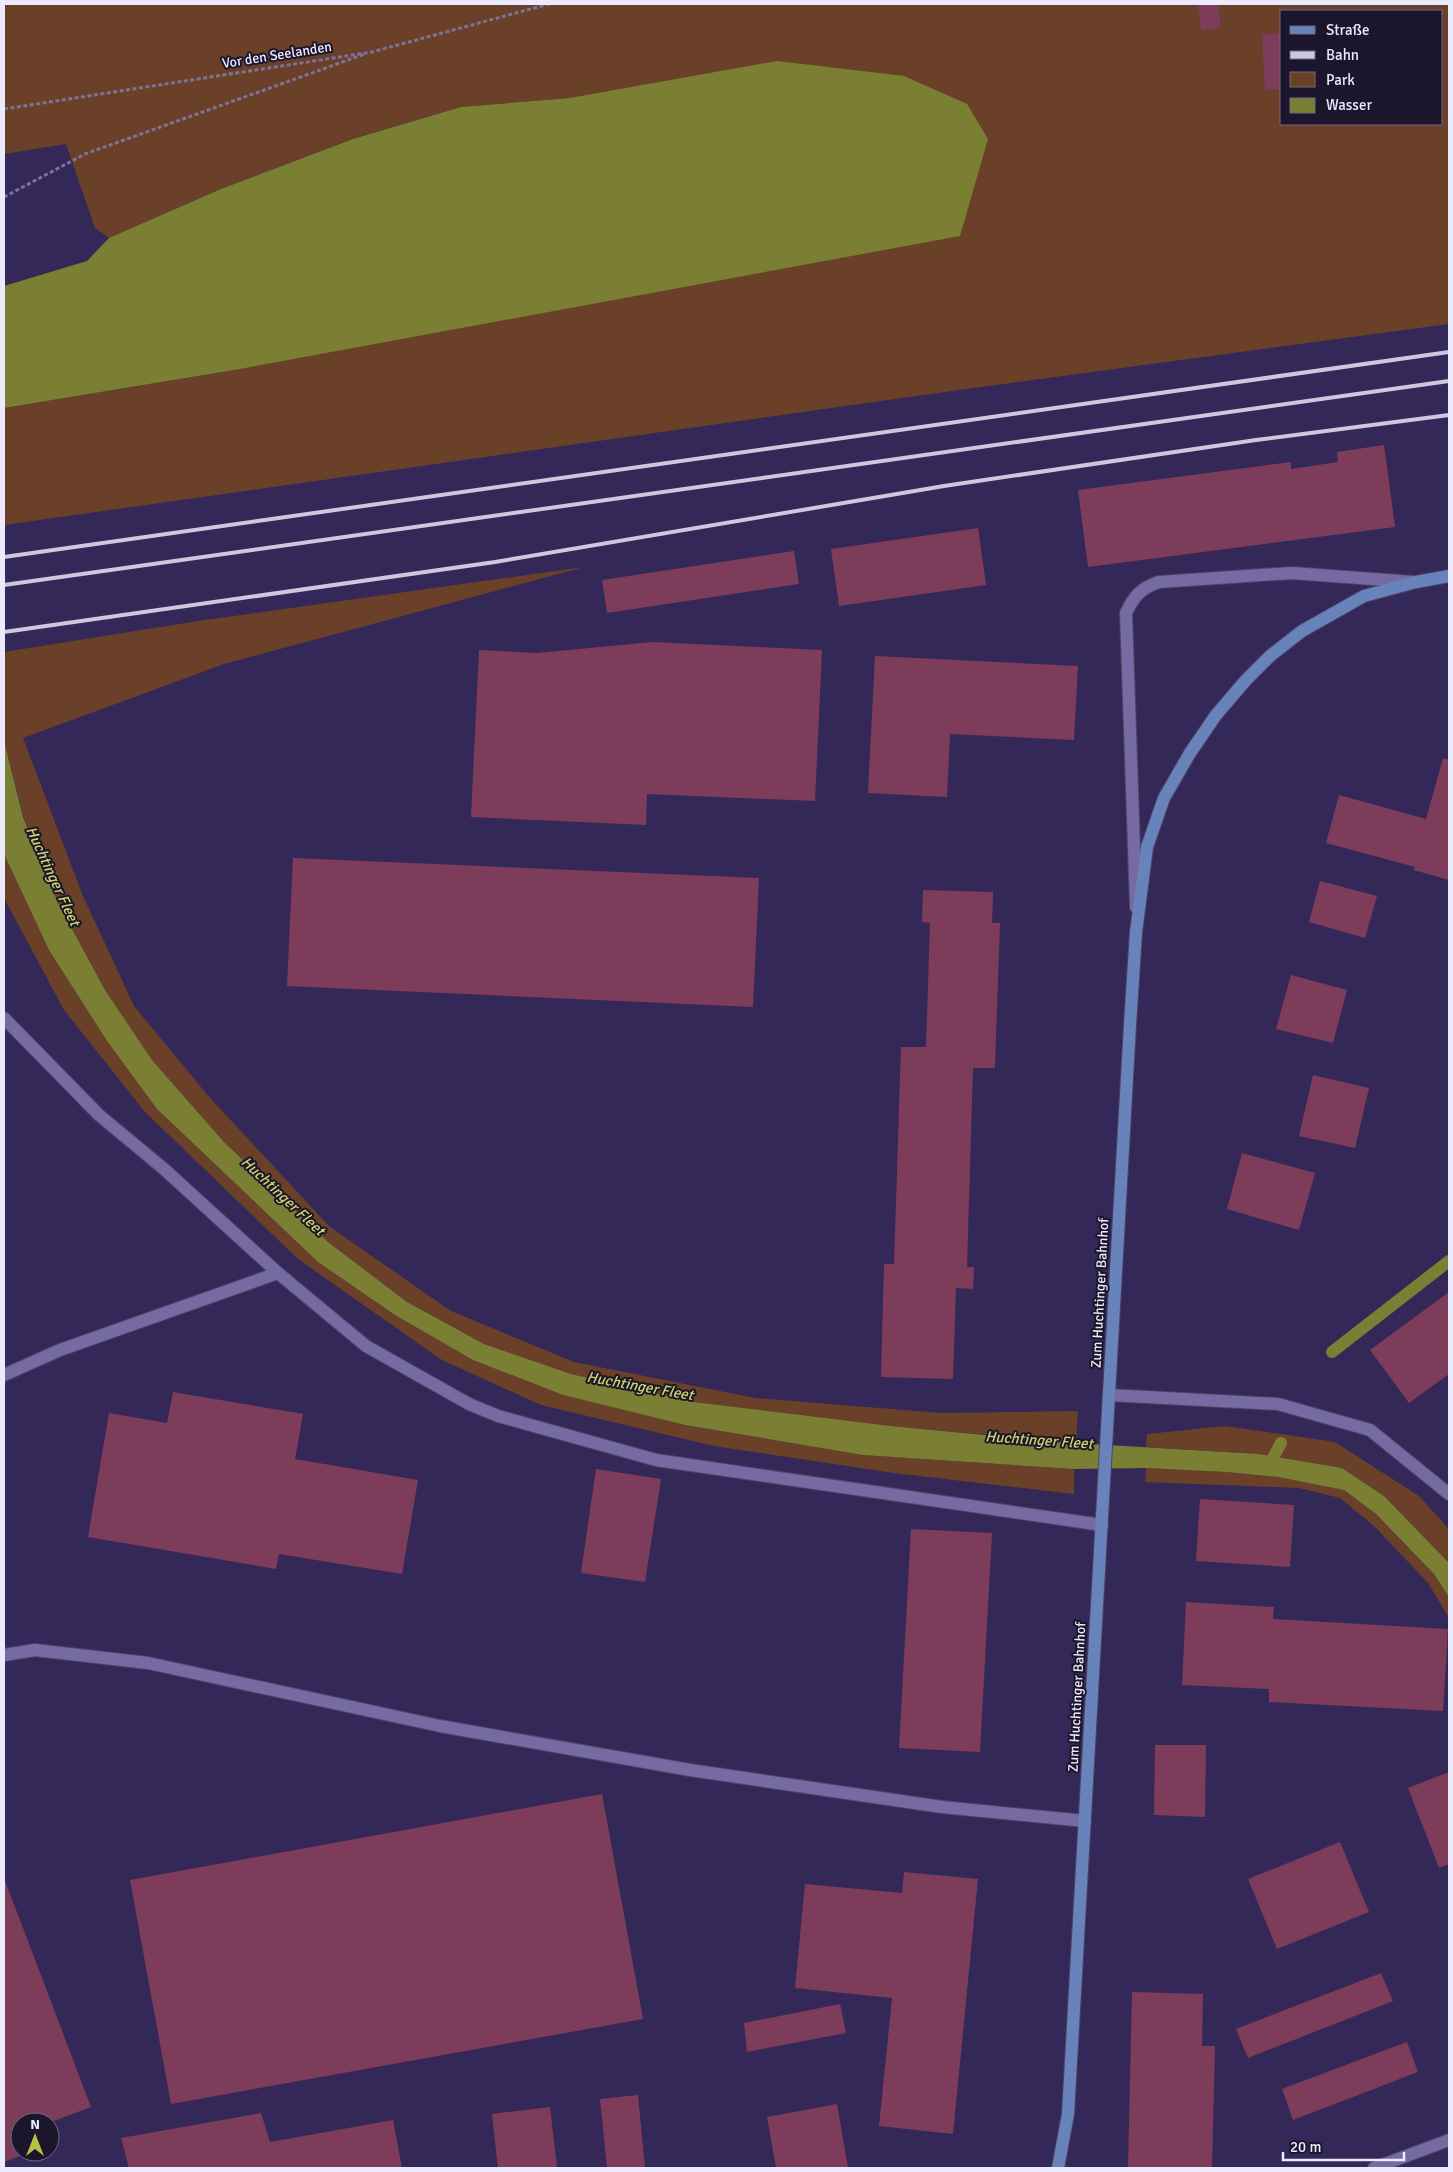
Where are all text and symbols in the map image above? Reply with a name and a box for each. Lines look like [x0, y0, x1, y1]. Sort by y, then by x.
legend [1280, 10, 1443, 125]
text: Straße [1326, 21, 1370, 39]
street label: Vor den Seelanden [221, 38, 333, 72]
text: Bahn [1326, 46, 1359, 64]
text: Park [1326, 71, 1355, 89]
text: Wasser [1326, 96, 1372, 114]
water label: Huchtinger Fleet [22, 823, 85, 930]
water label: Huchtinger Fleet [237, 1153, 330, 1241]
street label: Zum Huchtinger Bahnhof [1088, 1216, 1112, 1368]
water label: Huchtinger Fleet [585, 1368, 696, 1405]
water label: Huchtinger Fleet [985, 1427, 1095, 1453]
street label: Zum Huchtinger Bahnhof [1065, 1620, 1089, 1772]
north arrow [10, 2112, 60, 2162]
text: N [30, 2116, 40, 2133]
scale bar [1283, 2130, 1404, 2162]
text: 20 m [1290, 2138, 1321, 2156]

